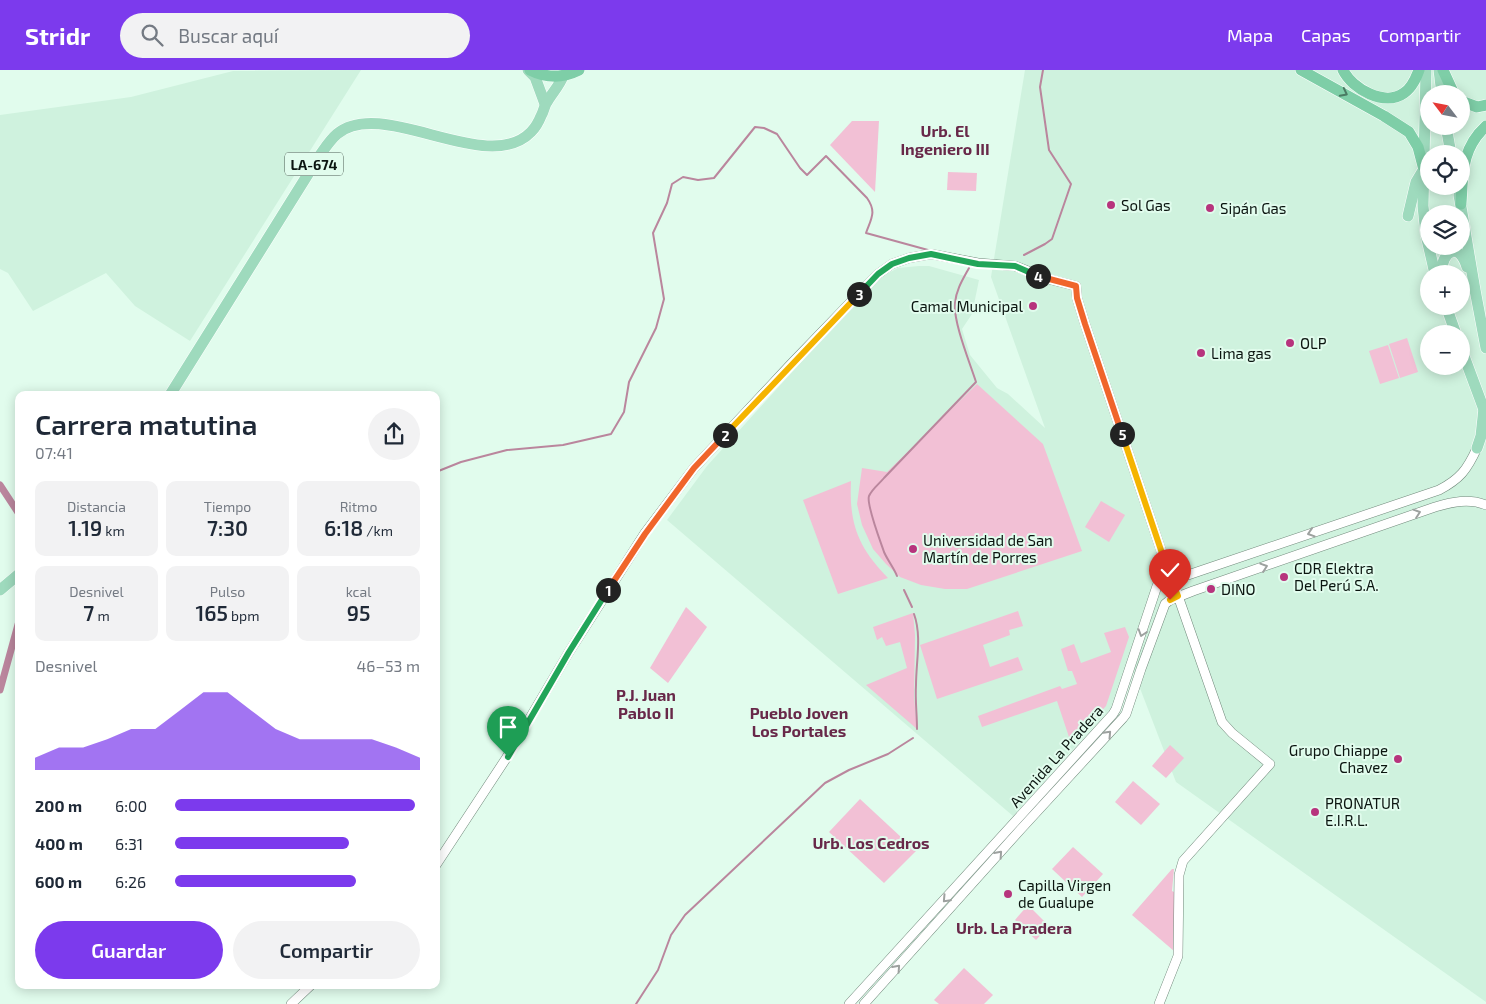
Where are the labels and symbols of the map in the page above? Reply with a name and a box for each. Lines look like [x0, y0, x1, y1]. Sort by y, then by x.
north arrow [1420, 85, 1470, 135]
one-way arrow [1338, 87, 1347, 97]
district label: Urb. El Ingeniero III [900, 121, 990, 158]
road number: LA-674 [285, 152, 343, 176]
place label: Sol Gas [1121, 196, 1171, 214]
marker: Sol Gas [1105, 199, 1117, 211]
place label: Sipán Gas [1220, 199, 1286, 217]
marker: Sipán Gas [1204, 202, 1216, 214]
pin: 4 [1026, 264, 1050, 288]
pin: 3 [846, 282, 872, 306]
place label: Camal Municipal [911, 297, 1024, 315]
marker: Camal Municipal [1027, 300, 1039, 312]
place label: OLP [1300, 334, 1327, 352]
marker: OLP [1284, 337, 1296, 349]
place label: Lima gas [1211, 344, 1271, 362]
marker: Lima gas [1195, 347, 1207, 359]
pin: 2 [712, 422, 738, 448]
pin: 5 [1110, 422, 1134, 446]
one-way arrow [1412, 509, 1421, 519]
one-way arrow [1308, 527, 1316, 537]
place label: Universidad de San Martín de Porres [923, 531, 1053, 566]
marker: Universidad de San Martín de Porres [907, 543, 919, 555]
pin [1149, 549, 1191, 600]
place label: CDR Elektra Del Perú S.A. [1294, 559, 1379, 594]
one-way arrow [1259, 562, 1267, 572]
marker: CDR Elektra Del Perú S.A. [1278, 571, 1290, 583]
pin: 1 [596, 578, 620, 602]
place label: DINO [1221, 580, 1256, 598]
marker: DINO [1205, 583, 1217, 595]
one-way arrow [1138, 628, 1148, 636]
district label: P.J. Juan Pablo II [616, 685, 676, 722]
street label: Avenida La Pradera [1006, 701, 1106, 811]
district label: Pueblo Joven Los Portales [750, 703, 848, 740]
pin [487, 706, 529, 757]
one-way arrow [1103, 731, 1112, 740]
place label: Grupo Chiappe Chavez [1289, 741, 1388, 776]
marker: Grupo Chiappe Chavez [1392, 753, 1404, 765]
place label: PRONATUR E.I.R.L. [1325, 794, 1400, 829]
marker: PRONATUR E.I.R.L. [1309, 806, 1321, 818]
district label: Urb. Los Cedros [812, 833, 930, 852]
one-way arrow [993, 851, 1002, 860]
place label: Capilla Virgen de Gualupe [1018, 876, 1111, 911]
marker: Capilla Virgen de Gualupe [1002, 888, 1014, 900]
one-way arrow [943, 893, 952, 902]
district label: Urb. La Pradera [956, 918, 1072, 937]
one-way arrow [891, 964, 900, 973]

